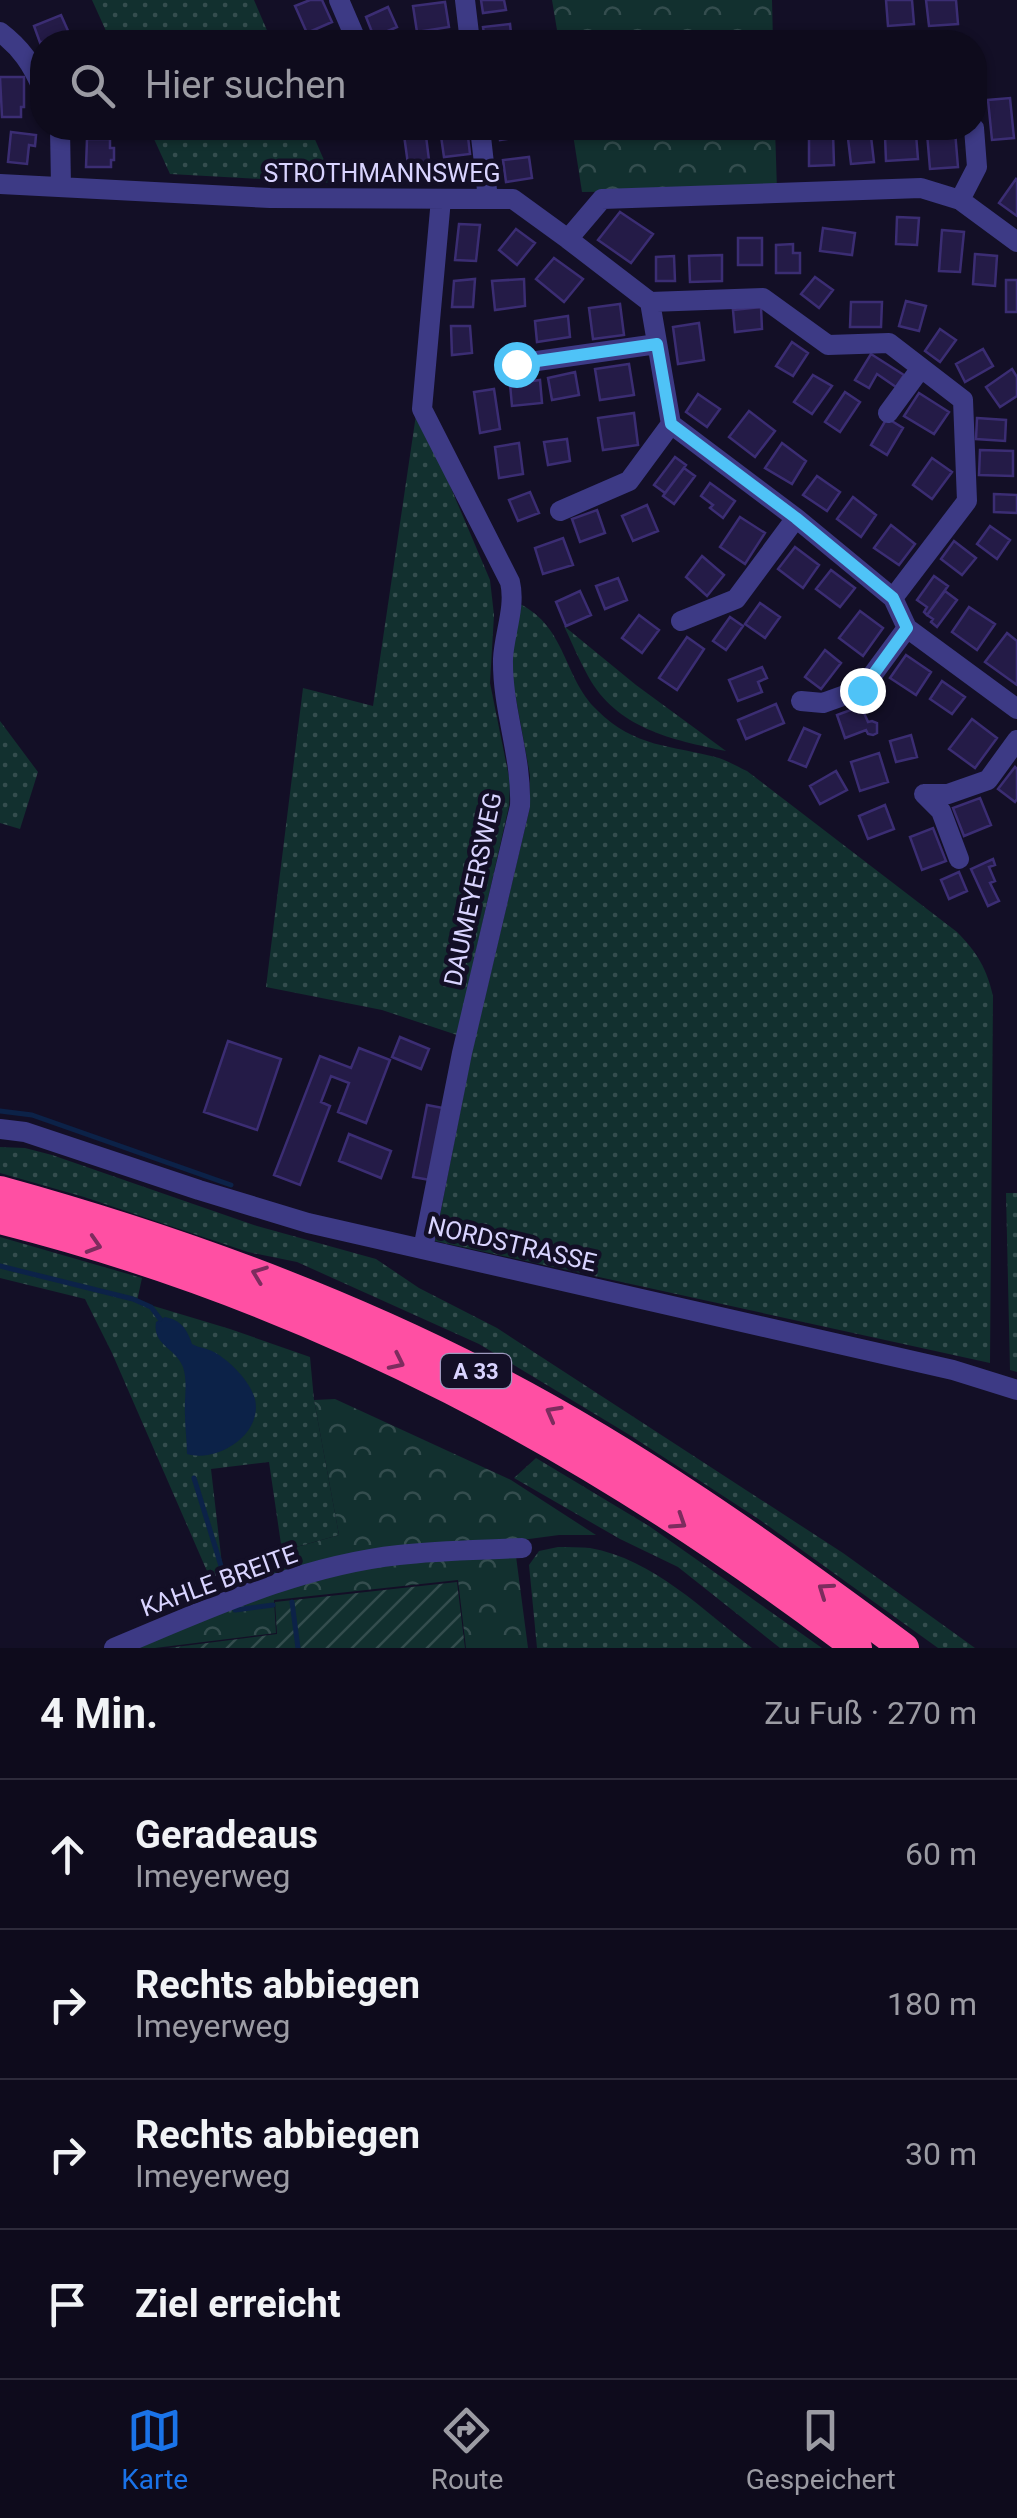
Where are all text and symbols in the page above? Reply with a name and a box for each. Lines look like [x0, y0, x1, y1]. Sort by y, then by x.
search box [30, 30, 987, 140]
icon: search [65, 58, 120, 113]
text: Hier suchen [145, 63, 346, 107]
street label: STROTHMANNSWEG [263, 159, 501, 188]
route start [494, 342, 540, 388]
route end [840, 668, 886, 714]
street label: DAUMEYERSWEG [438, 789, 508, 989]
street label: NORDSTRASSE [425, 1211, 599, 1277]
one-way arrow [85, 1233, 102, 1253]
one-way arrow [252, 1266, 269, 1286]
one-way arrow [386, 1350, 404, 1370]
road number: A 33 [441, 1354, 511, 1388]
one-way arrow [546, 1406, 564, 1426]
one-way arrow [669, 1509, 687, 1528]
street label: KAHLE BREITE [137, 1539, 301, 1623]
one-way arrow [818, 1584, 837, 1602]
text: 4 Min. [40, 1689, 158, 1738]
text: Zu Fuß · 270 m [764, 1694, 977, 1732]
text: Geradeaus [135, 1813, 318, 1857]
icon: ahead [40, 1827, 95, 1882]
text: 60 m [905, 1835, 977, 1873]
text: Imeyerweg [135, 1857, 291, 1895]
text: Rechts abbiegen [135, 1963, 420, 2007]
icon: right [40, 1977, 95, 2032]
text: 180 m [887, 1985, 977, 2023]
text: Imeyerweg [135, 2007, 291, 2045]
text: Rechts abbiegen [135, 2113, 420, 2157]
icon: right [40, 2127, 95, 2182]
text: 30 m [905, 2135, 977, 2173]
text: Imeyerweg [135, 2157, 291, 2195]
icon: arrive [40, 2277, 95, 2332]
text: Ziel erreicht [135, 2282, 341, 2326]
tab: Karte [121, 2403, 188, 2496]
tab: Route [431, 2403, 503, 2496]
tab: Gespeichert [746, 2403, 896, 2496]

